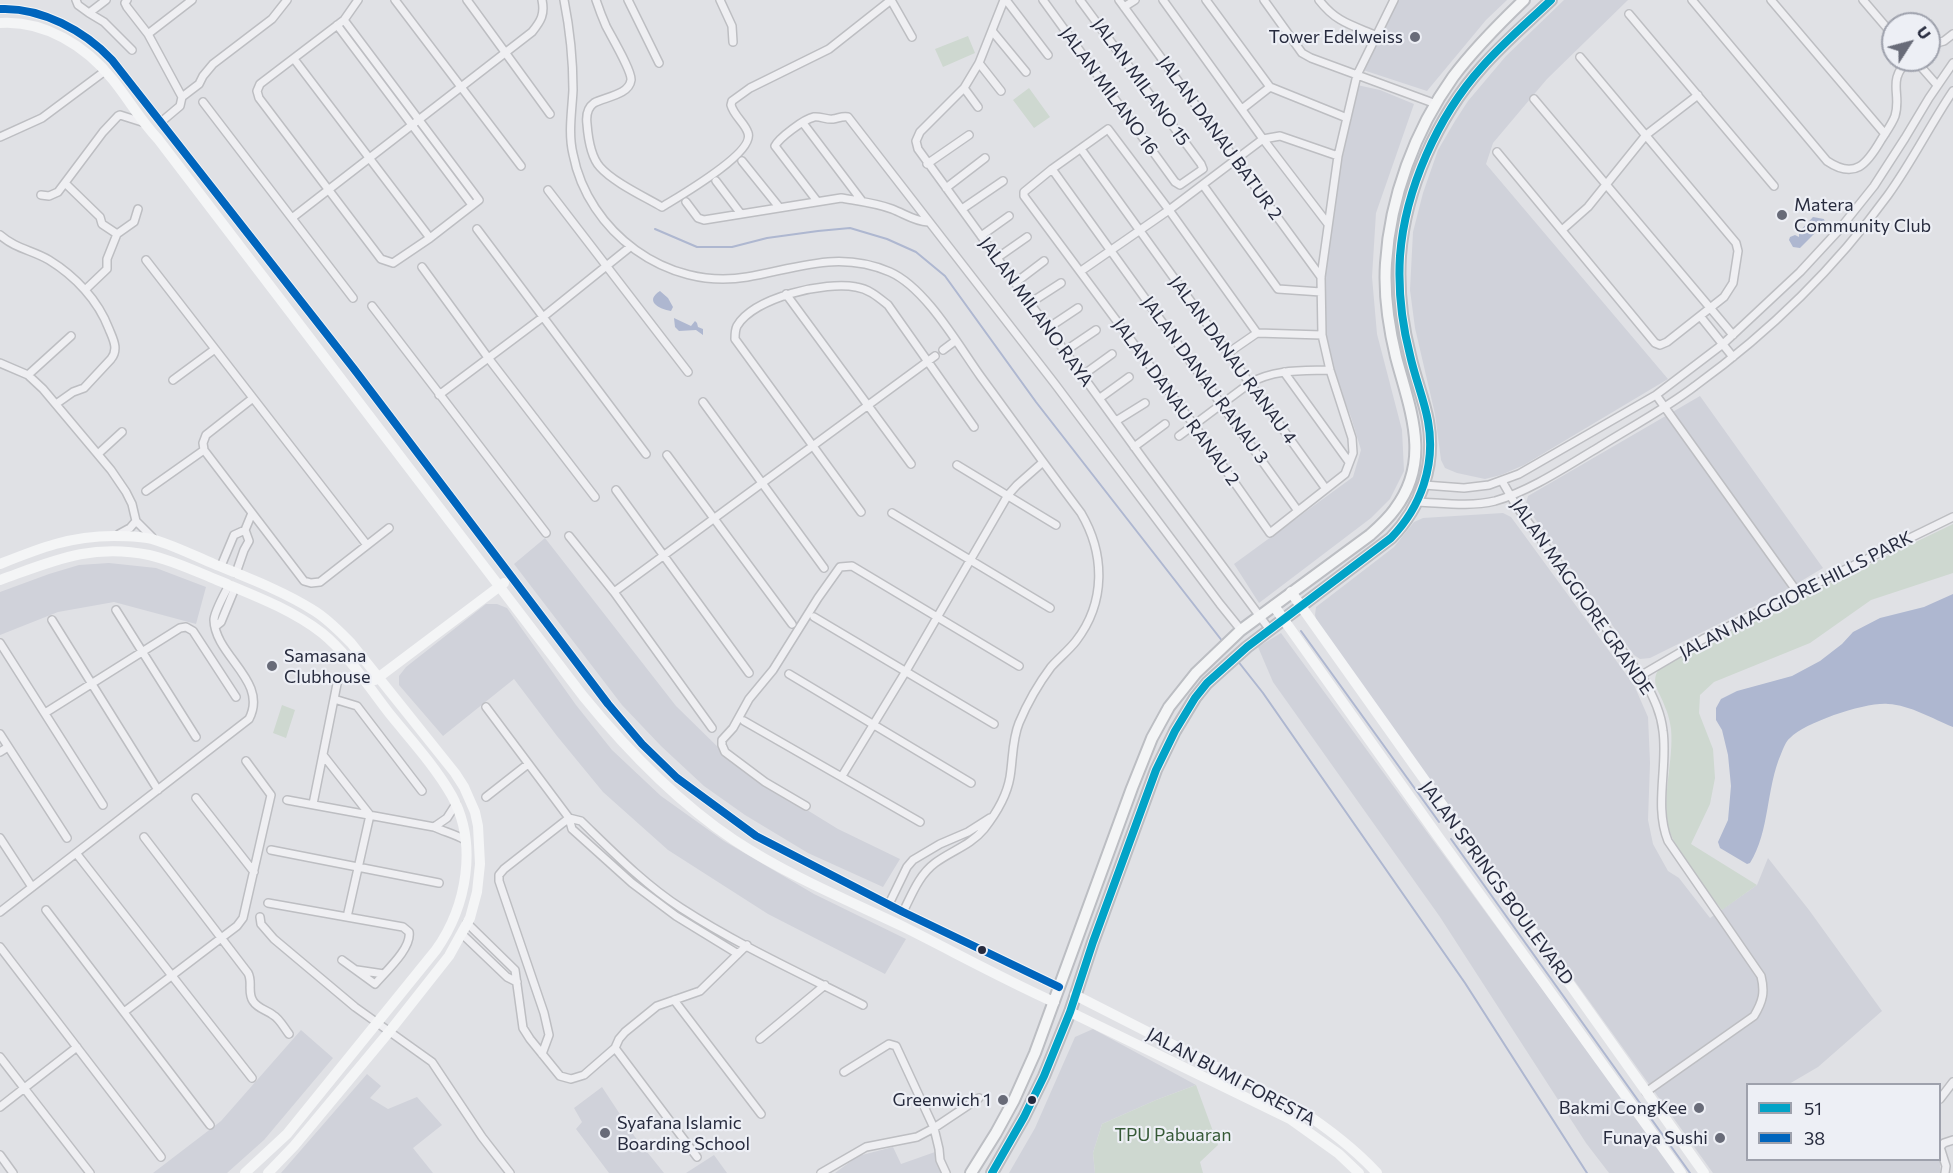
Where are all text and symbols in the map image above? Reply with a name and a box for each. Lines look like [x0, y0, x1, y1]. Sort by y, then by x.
north arrow [1881, 12, 1941, 72]
street label: JALAN MILANO 15 [1088, 14, 1194, 150]
text: U [1913, 22, 1935, 43]
street label: JALAN MILANO 16 [1055, 23, 1163, 159]
place label: Tower Edelweiss [1268, 26, 1403, 48]
marker: Tower Edelweiss [1408, 30, 1422, 44]
street label: JALAN DANAU BATUR 2 [1153, 52, 1287, 224]
place label: Matera Community Club [1794, 194, 1931, 236]
marker: Matera Community Club [1775, 208, 1789, 222]
street label: JALAN MILANO RAYA [974, 233, 1098, 391]
street label: JALAN DANAU RANAU 4 [1165, 272, 1301, 448]
street label: JALAN DANAU RANAU 3 [1137, 292, 1273, 468]
street label: JALAN DANAU RANAU 2 [1108, 314, 1244, 490]
street label: JALAN MAGGIORE GRANDE [1506, 495, 1658, 699]
street label: JALAN MAGGIORE HILLS PARK [1676, 527, 1916, 663]
place label: Samasana Clubhouse [284, 645, 370, 688]
marker: Samasana Clubhouse [265, 659, 279, 673]
street label: JALAN SPRINGS BOULEVARD [1416, 777, 1578, 989]
unlabelled marker [976, 944, 988, 956]
street label: JALAN BUMI FORESTA [1143, 1023, 1319, 1131]
legend [1746, 1083, 1941, 1161]
place label: Greenwich 1 [892, 1089, 991, 1111]
marker: Greenwich 1 [996, 1093, 1010, 1107]
unlabelled marker [1026, 1094, 1038, 1106]
place label: Bakmi CongKee [1559, 1097, 1687, 1119]
text: 51 [1804, 1097, 1822, 1119]
marker: Bakmi CongKee [1692, 1101, 1706, 1115]
place label: Syafana Islamic Boarding School [617, 1112, 750, 1154]
park label: TPU Pabuaran [1115, 1124, 1231, 1146]
marker: Syafana Islamic Boarding School [598, 1126, 612, 1140]
place label: Funaya Sushi [1603, 1127, 1708, 1149]
text: 38 [1804, 1127, 1825, 1149]
marker: Funaya Sushi [1713, 1131, 1727, 1145]

